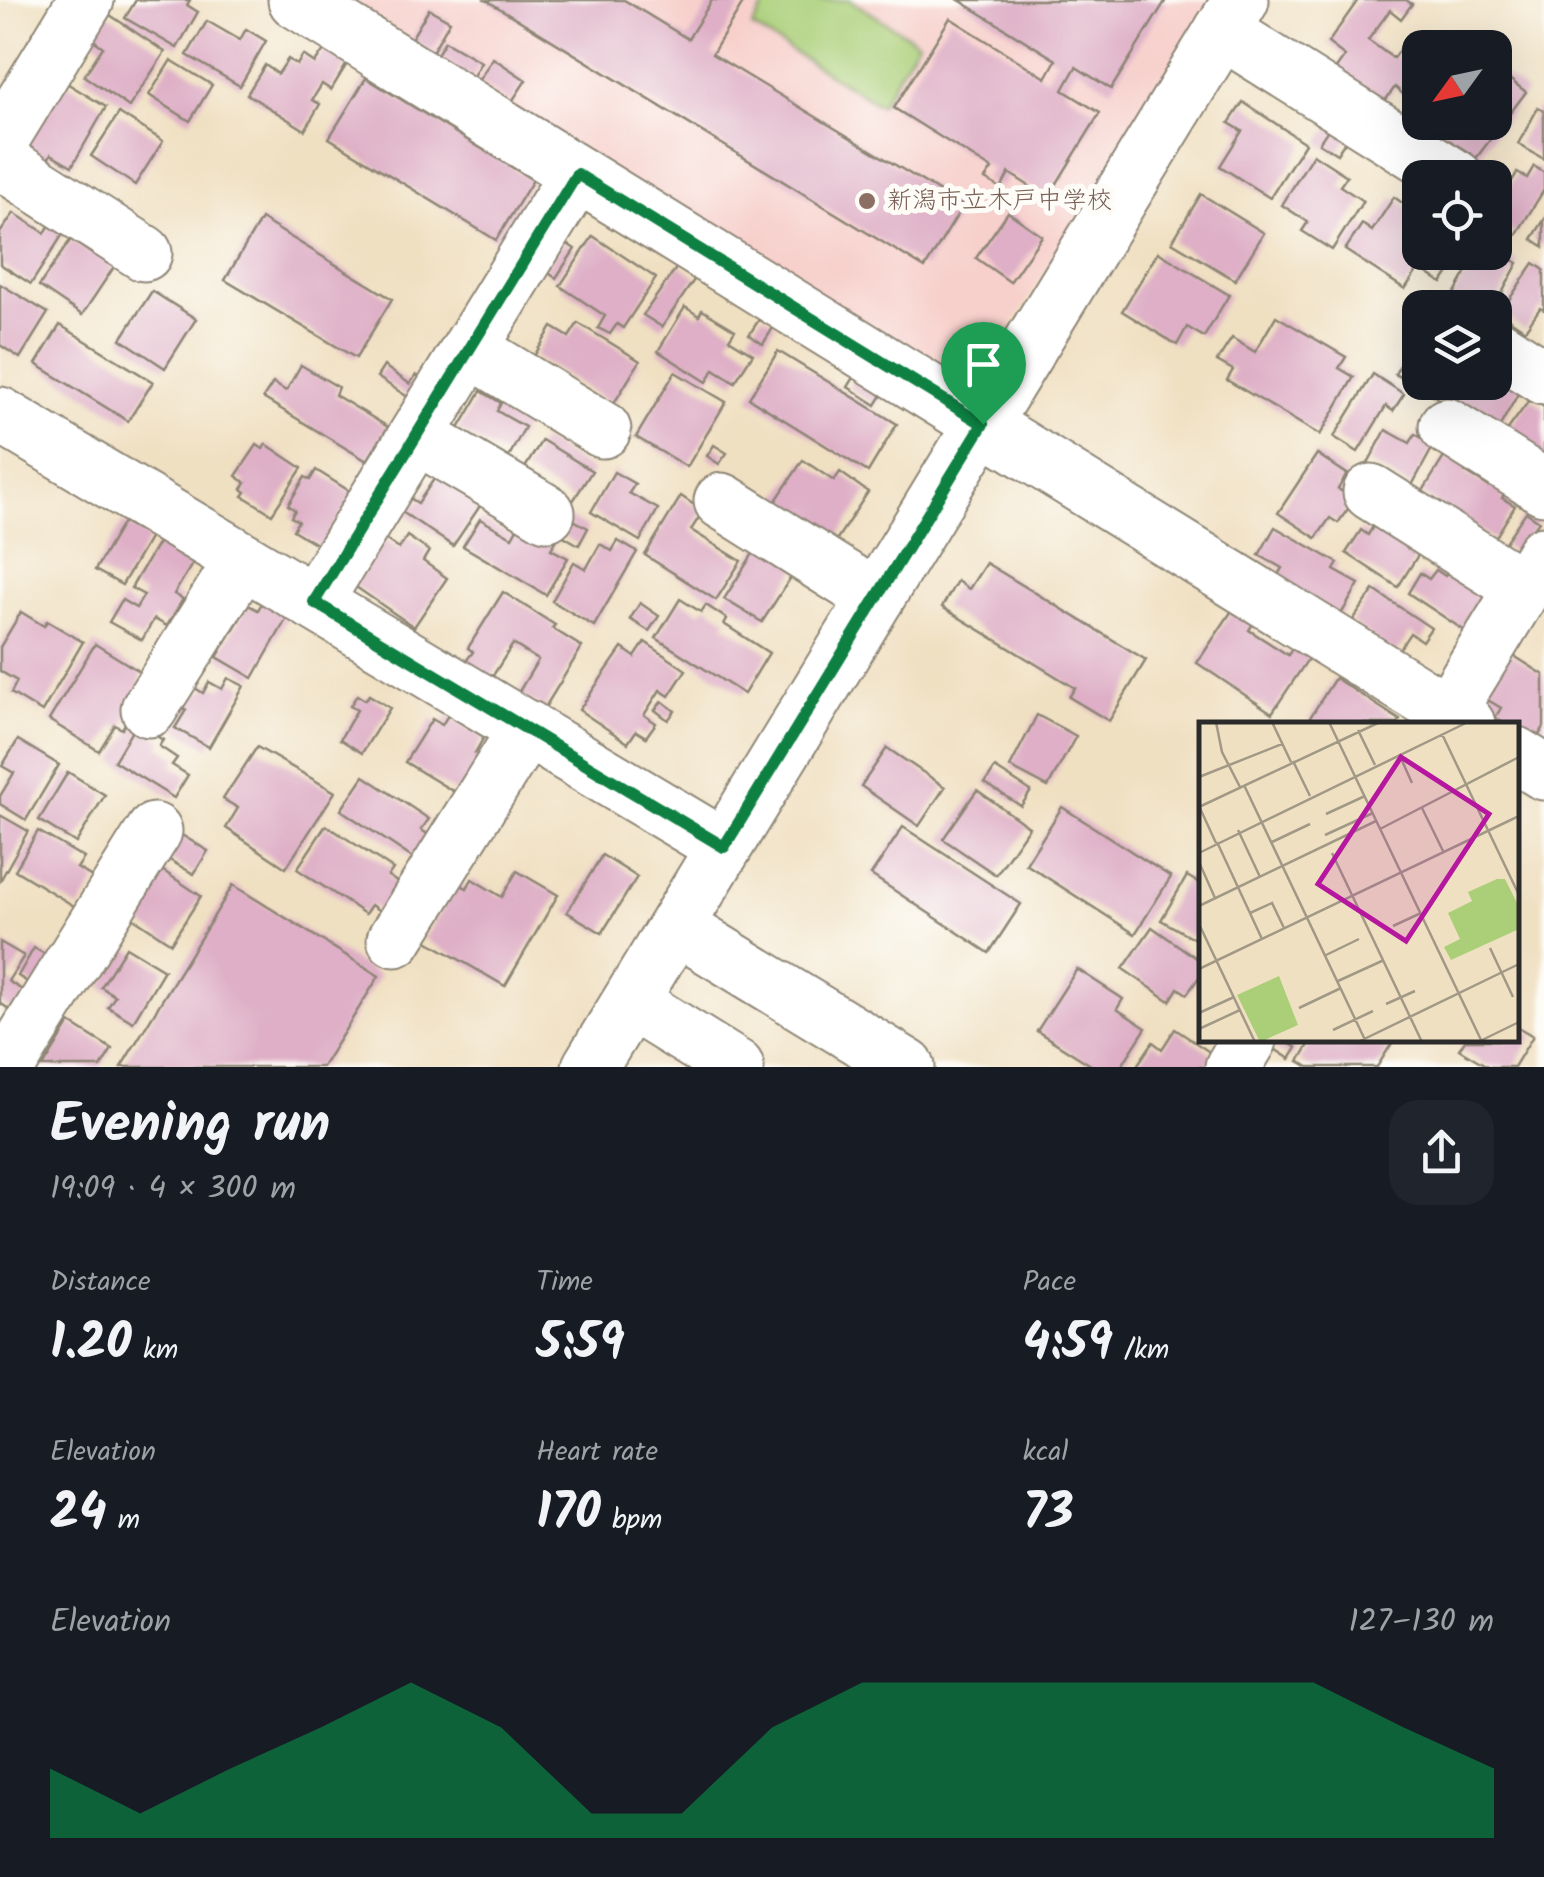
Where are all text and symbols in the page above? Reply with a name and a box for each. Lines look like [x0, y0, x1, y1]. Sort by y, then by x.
north arrow [1402, 30, 1512, 140]
map controls [1402, 30, 1512, 400]
button: locate [1402, 160, 1512, 270]
place label: 新潟市立木戸中学校 [887, 181, 1112, 221]
marker: 新潟市立木戸中学校 [856, 190, 878, 212]
button: layers [1402, 290, 1512, 400]
pin [941, 322, 1026, 425]
icon: arrive [956, 337, 1011, 392]
inset map [1199, 722, 1519, 1042]
text: Evening run [50, 1083, 330, 1170]
button: share [1389, 1100, 1494, 1205]
text: 19:09 · 4 × 300 m [50, 1164, 296, 1215]
text: Distance [50, 1260, 151, 1305]
text: Time [536, 1260, 593, 1305]
text: Pace [1023, 1260, 1076, 1305]
text: 1.20 [50, 1305, 132, 1385]
text: 5:59 [536, 1305, 625, 1385]
text: 4:59 [1023, 1305, 1113, 1385]
text: km [132, 1328, 178, 1373]
text: /km [1113, 1328, 1169, 1373]
text: Elevation [50, 1430, 156, 1475]
text: Heart rate [536, 1430, 658, 1475]
text: kcal [1023, 1430, 1068, 1475]
text: 24 [50, 1475, 106, 1555]
text: 170 [536, 1475, 601, 1555]
text: 73 [1023, 1475, 1074, 1555]
text: m [106, 1498, 140, 1543]
text: bpm [601, 1498, 662, 1543]
text: Elevation [50, 1597, 171, 1648]
text: 127–130 m [1348, 1597, 1494, 1648]

